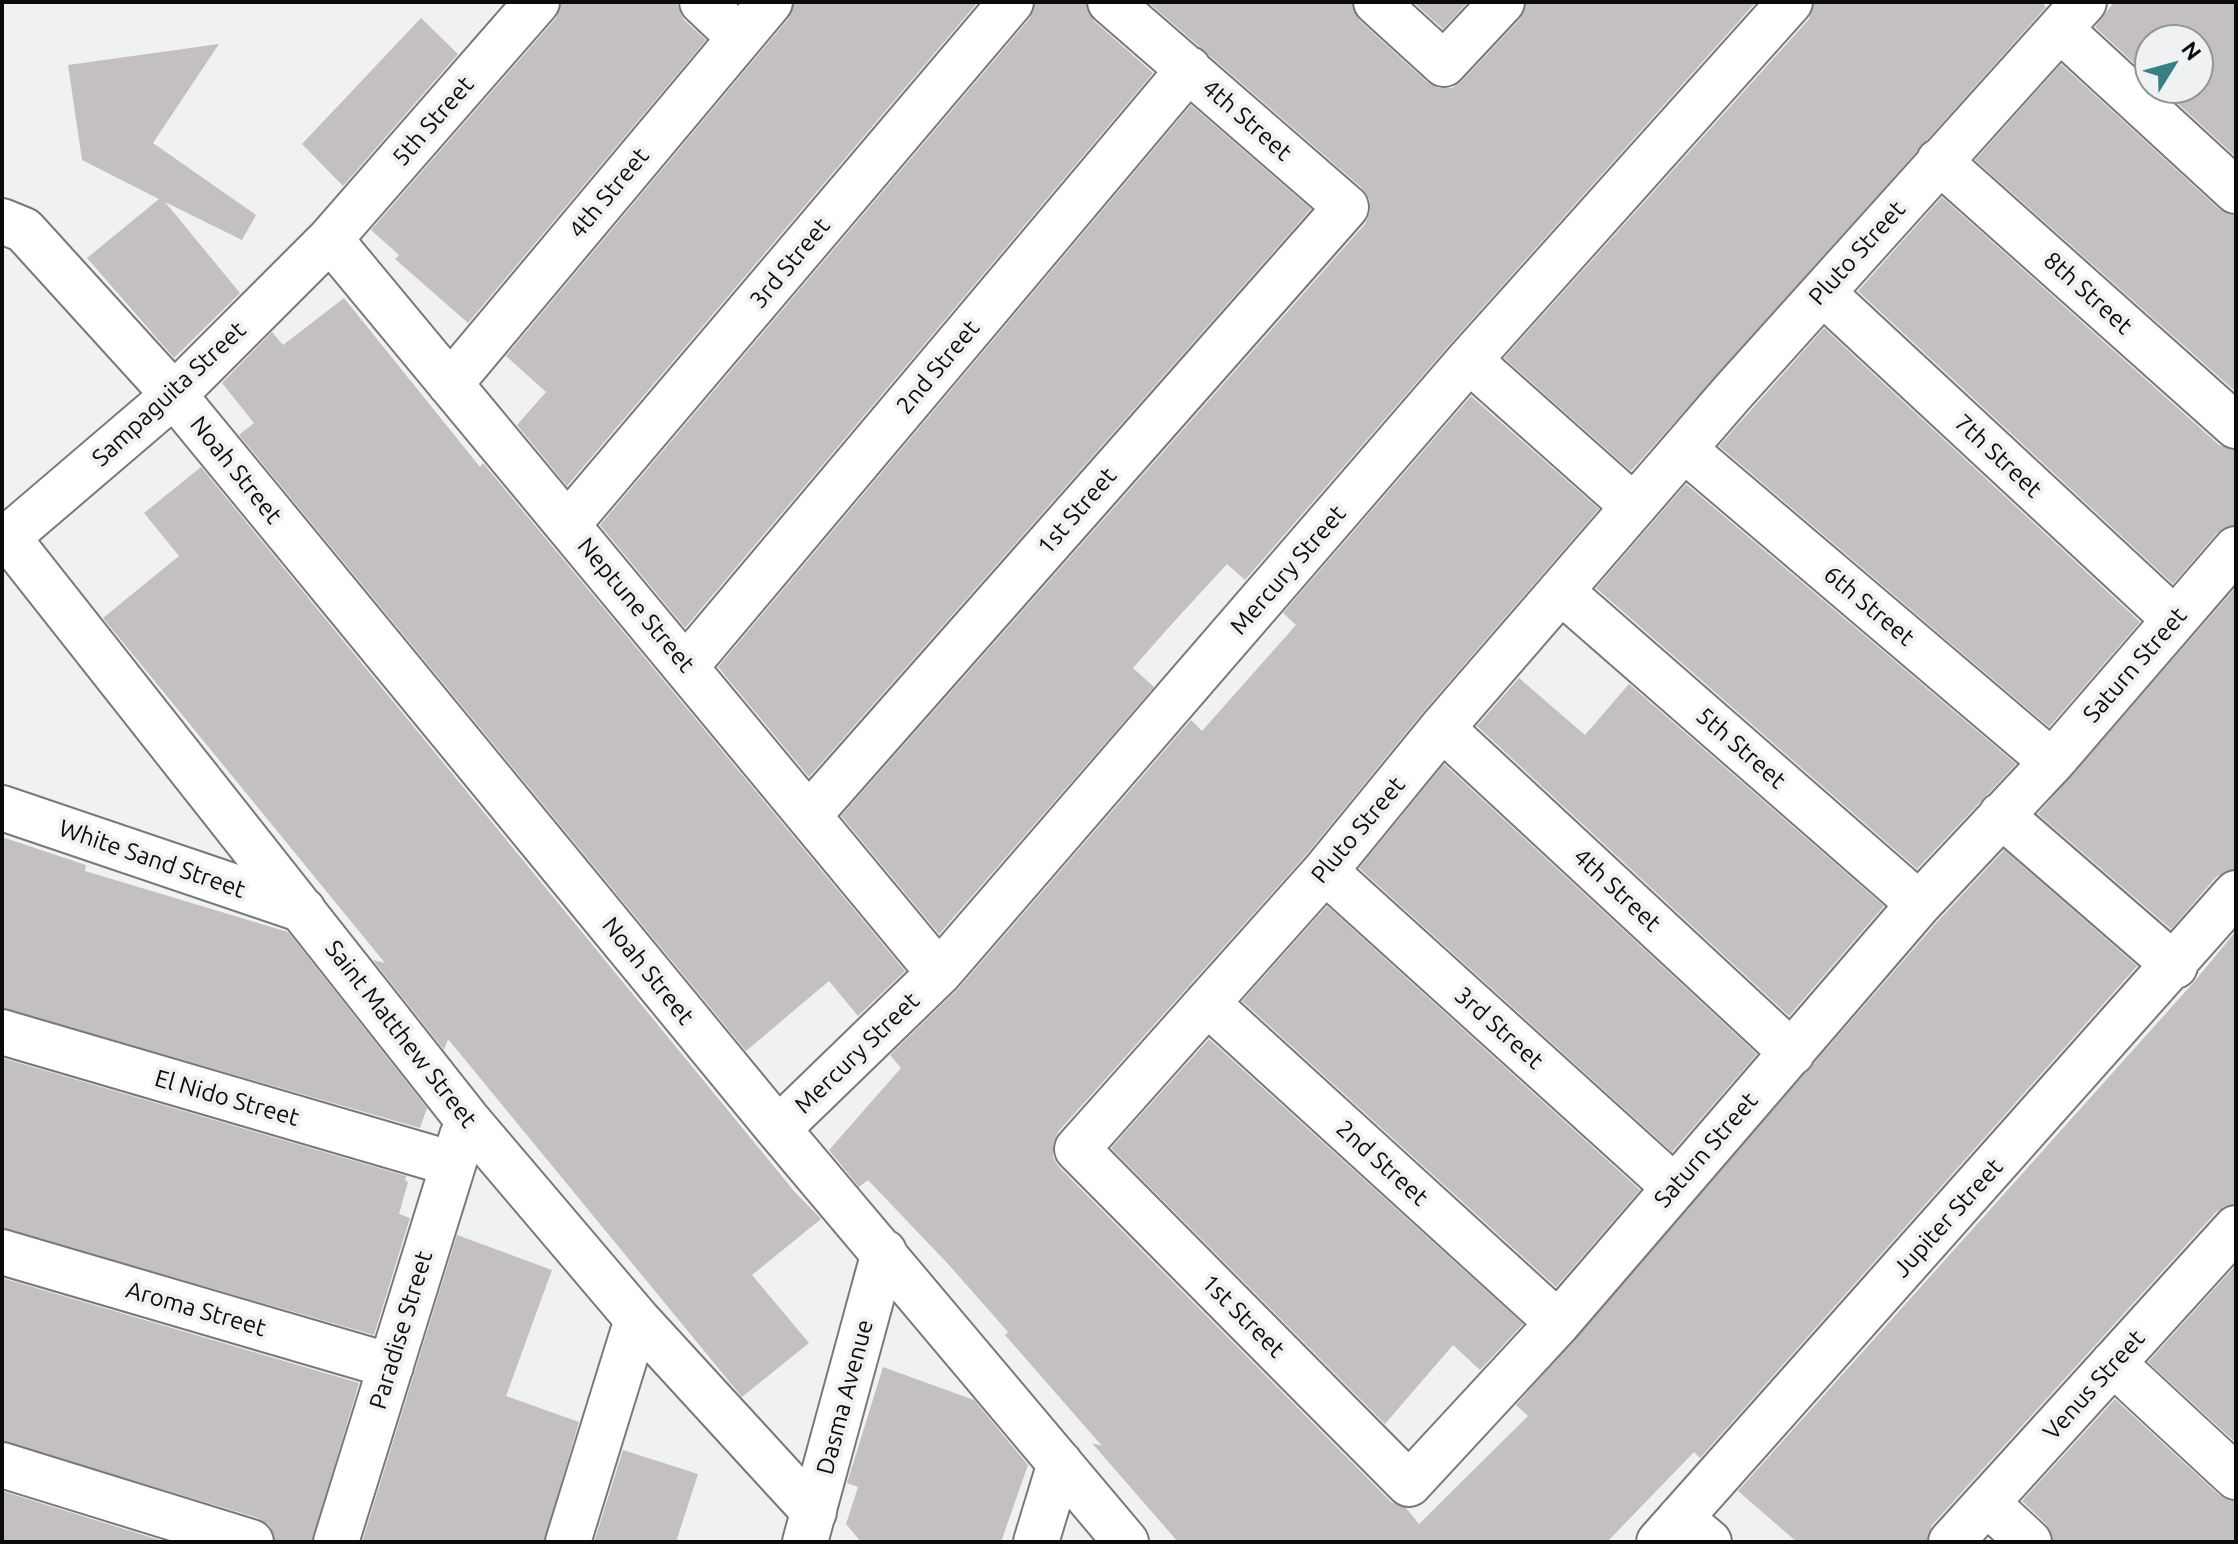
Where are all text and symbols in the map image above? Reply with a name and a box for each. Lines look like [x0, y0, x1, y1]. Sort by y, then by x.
north arrow [2134, 24, 2214, 104]
text: N [2177, 36, 2207, 65]
street label: 5th Street [386, 70, 480, 172]
street label: 4th Street [1196, 73, 1298, 167]
street label: 4th Street [563, 142, 655, 244]
street label: Pluto Street [1803, 195, 1911, 311]
street label: 3rd Street [744, 212, 836, 314]
street label: 8th Street [2038, 246, 2138, 340]
street label: 2nd Street [890, 314, 986, 420]
street label: Sampaguita Street [86, 315, 252, 473]
street label: 7th Street [1948, 408, 2048, 504]
street label: Noah Street [184, 411, 288, 529]
street label: 1st Street [1031, 462, 1123, 560]
street label: Mercury Street [1224, 500, 1352, 640]
street label: Neptune Street [571, 532, 701, 678]
street label: 6th Street [1818, 560, 1920, 652]
street label: Saturn Street [2077, 601, 2193, 729]
street label: 5th Street [1690, 701, 1792, 795]
street label: Pluto Street [1305, 771, 1411, 889]
street label: White Sand Street [55, 814, 249, 904]
street label: 4th Street [1567, 842, 1667, 938]
street label: Noah Street [596, 912, 700, 1030]
street label: Saint Matthew Street [319, 935, 483, 1133]
street label: 3rd Street [1449, 981, 1549, 1075]
street label: Mercury Street [789, 986, 925, 1120]
street label: El Nido Street [152, 1064, 302, 1132]
street label: Saturn Street [1648, 1086, 1764, 1214]
street label: 2nd Street [1330, 1114, 1434, 1212]
street label: Jupiter Street [1887, 1153, 2009, 1283]
street label: Paradise Street [363, 1247, 439, 1413]
street label: 1st Street [1195, 1268, 1291, 1364]
street label: Aroma Street [123, 1275, 269, 1343]
street label: Dasma Avenue [811, 1316, 879, 1478]
street label: Venus Street [2037, 1324, 2151, 1446]

